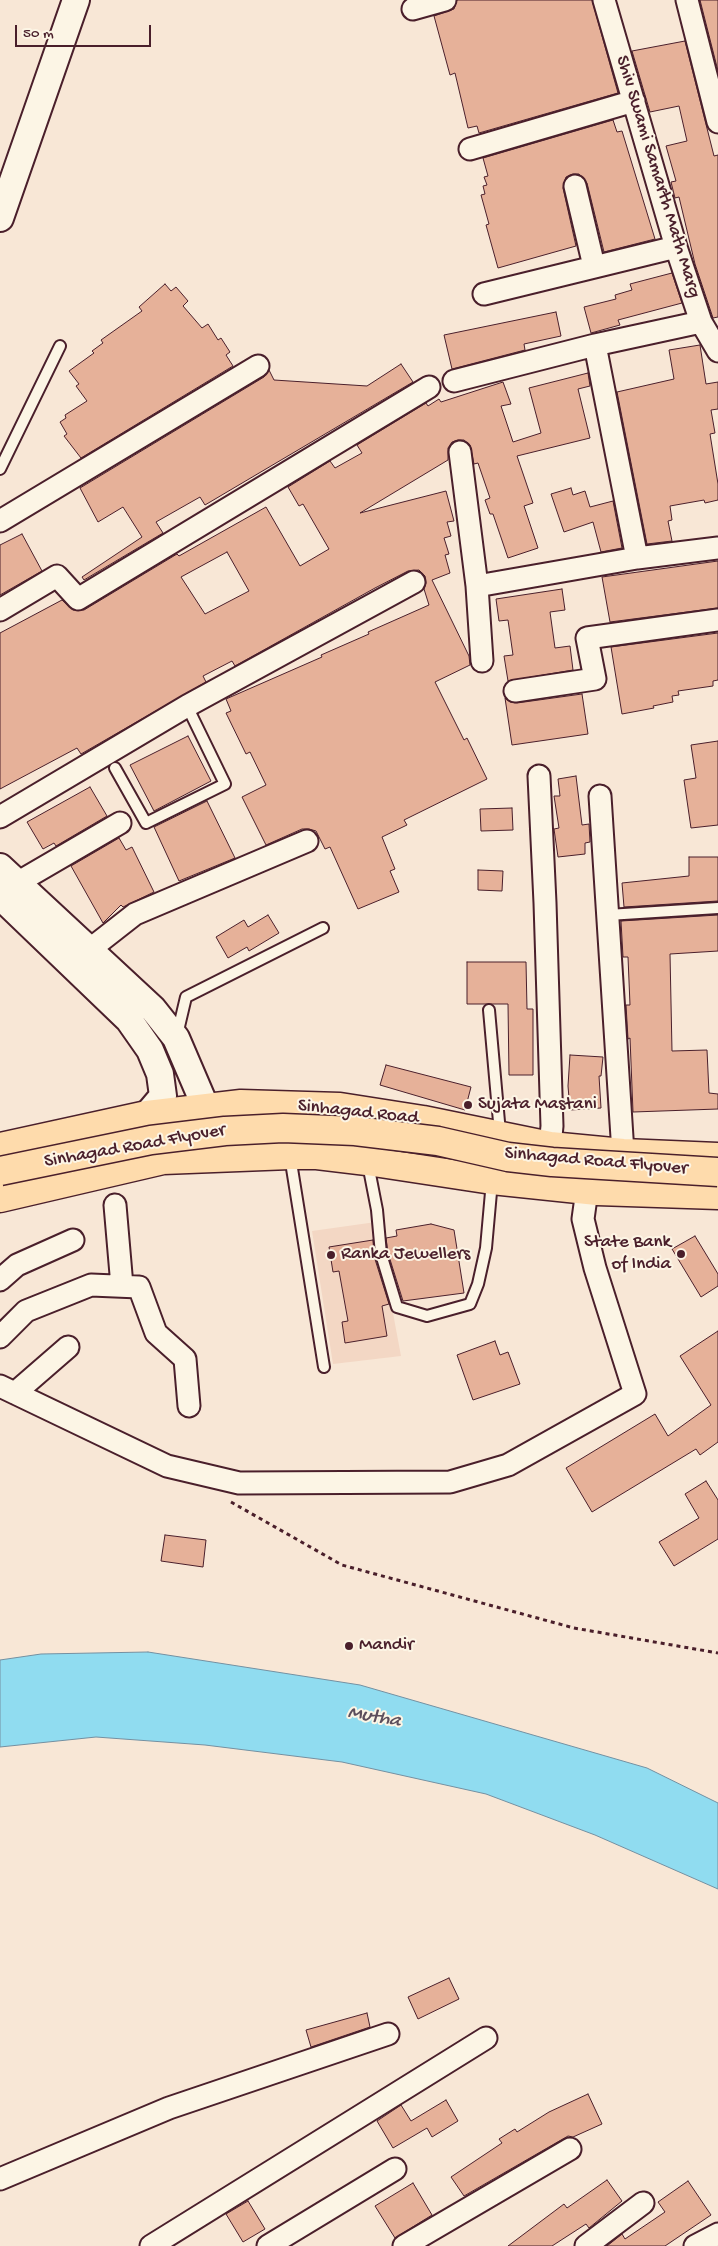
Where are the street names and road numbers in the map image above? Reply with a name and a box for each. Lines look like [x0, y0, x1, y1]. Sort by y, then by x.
street label: Shiv Swami Samarth Math Marg [609, 53, 705, 301]
street label: Sinhagad Road [297, 1095, 419, 1131]
street label: Sinhagad Road Flyover [43, 1120, 227, 1174]
street label: Sinhagad Road Flyover [503, 1143, 689, 1181]

